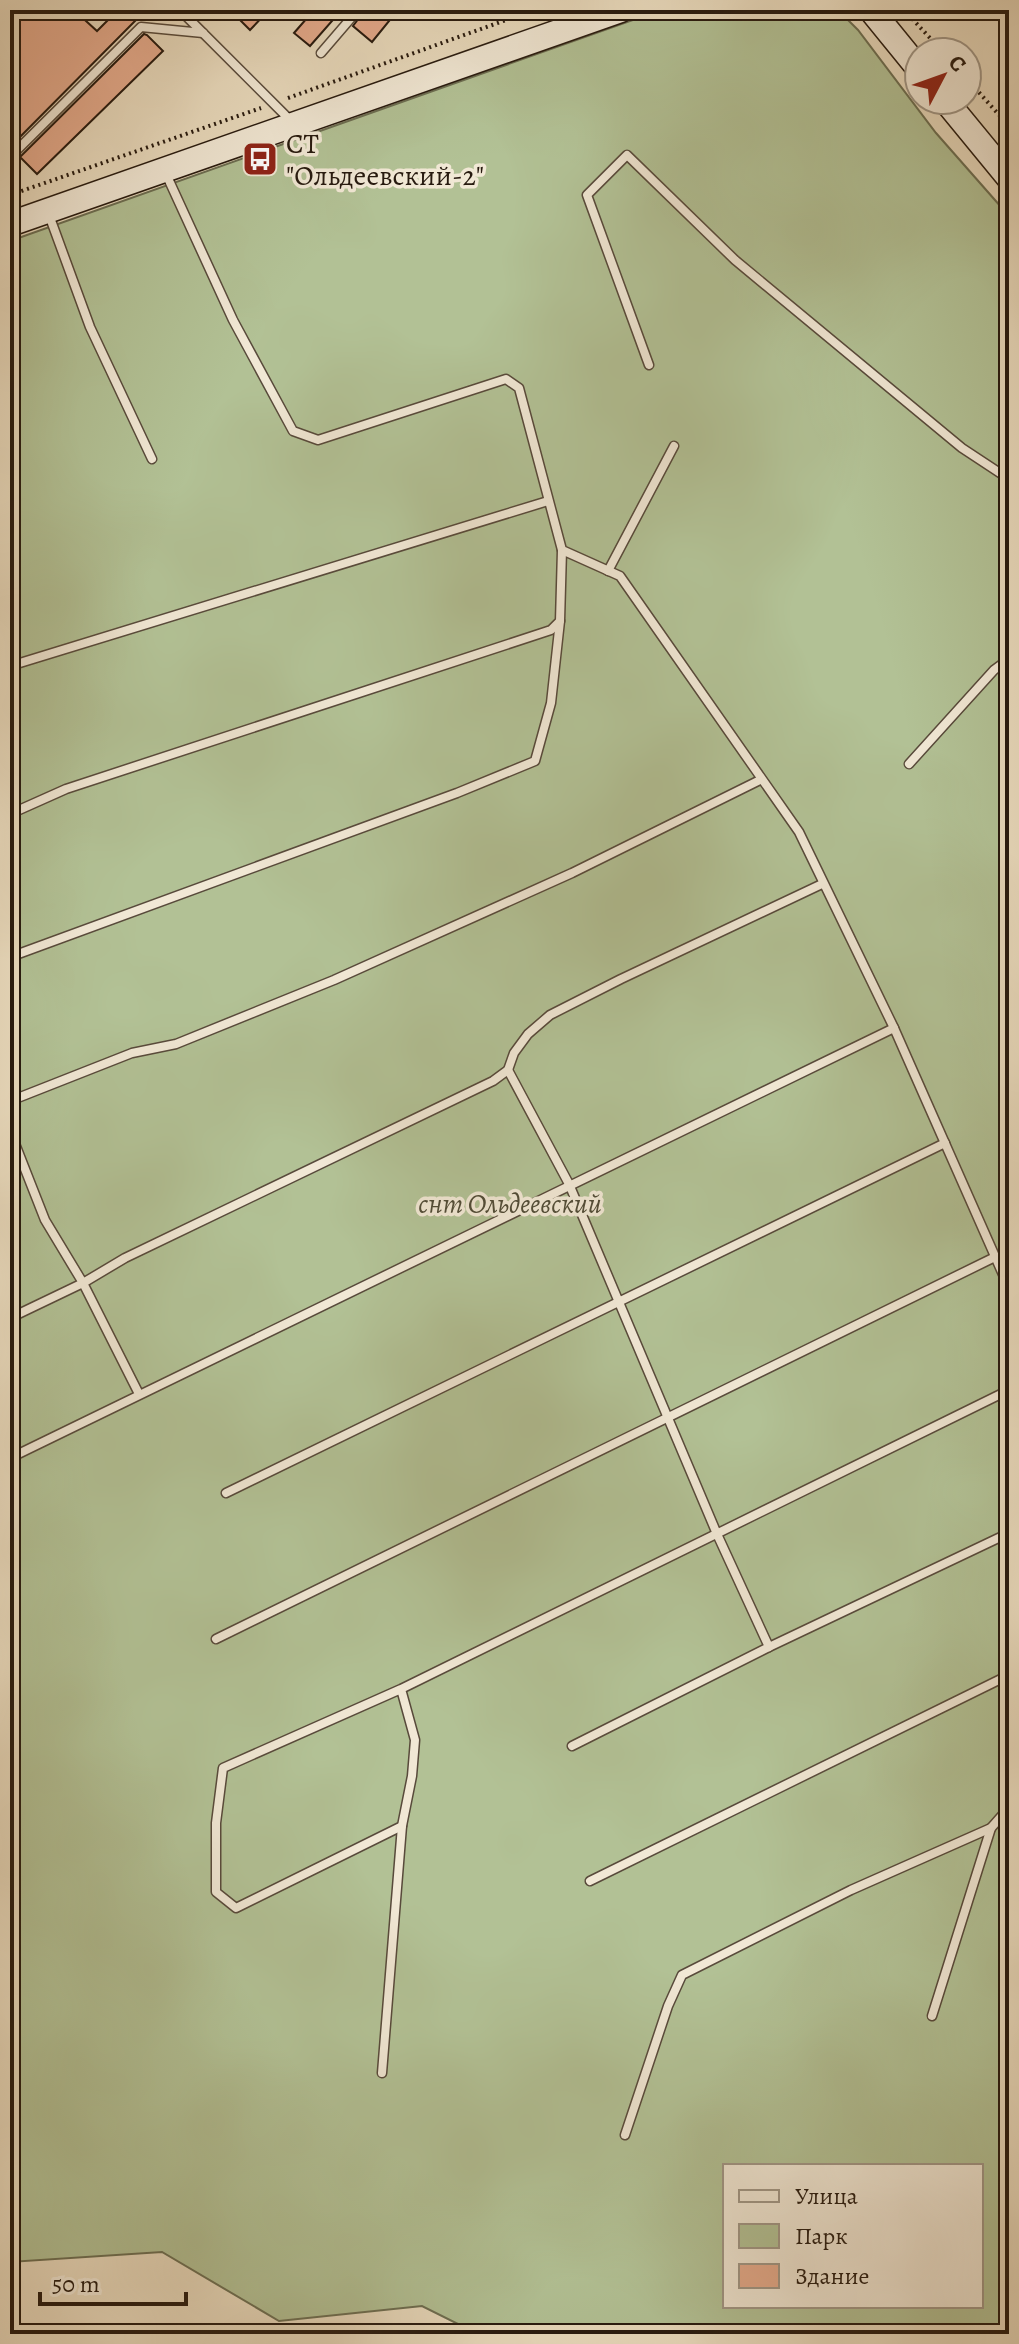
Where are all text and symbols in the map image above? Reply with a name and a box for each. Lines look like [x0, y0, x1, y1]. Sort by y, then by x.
north arrow [903, 36, 983, 116]
text: С [942, 49, 973, 78]
place label: СТ "Ольдеевский-2" [286, 125, 484, 195]
bus stop icon: СТ "Ольдеевский-2" [241, 140, 279, 178]
park label: снт Ольдеевский [418, 1185, 602, 1223]
legend [723, 2164, 983, 2308]
text: Улица [795, 2180, 858, 2212]
text: Парк [795, 2220, 848, 2252]
scale bar [40, 2256, 186, 2306]
text: Здание [795, 2260, 870, 2292]
text: 50 m [52, 2268, 100, 2300]

